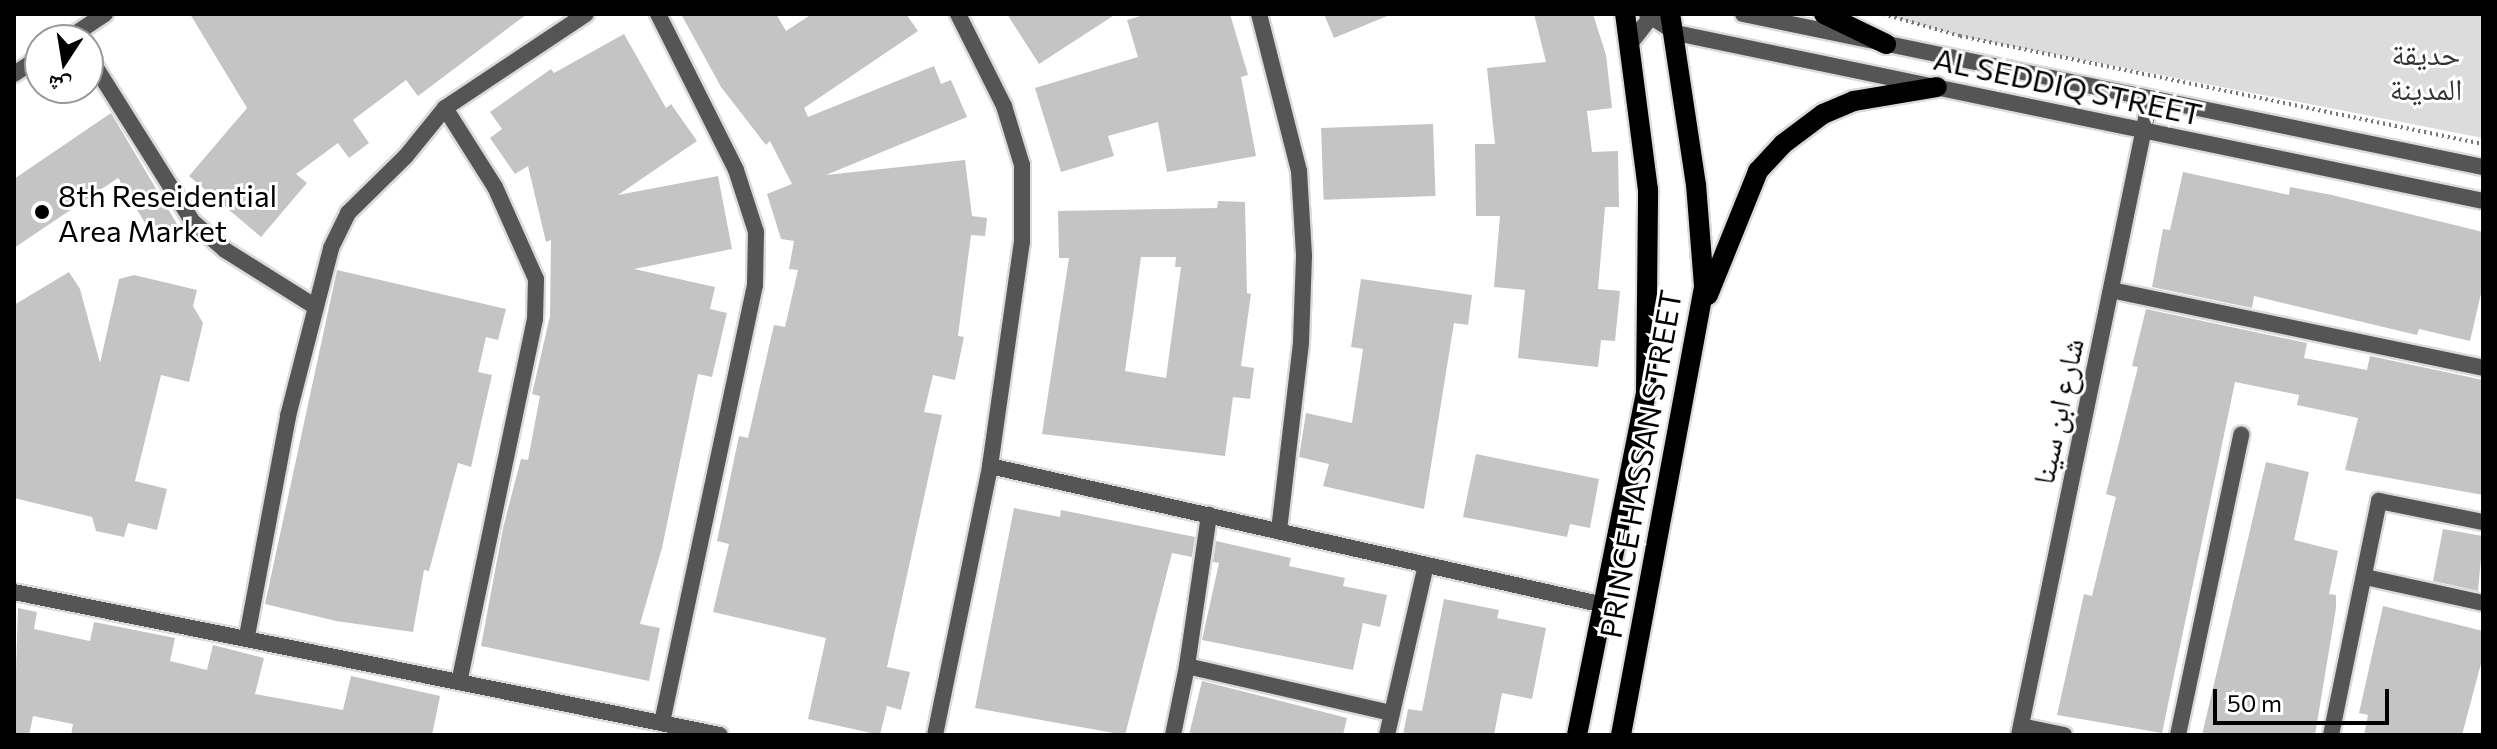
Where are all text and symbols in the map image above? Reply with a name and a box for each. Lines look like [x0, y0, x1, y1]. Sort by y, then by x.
north arrow [24, 24, 104, 104]
park label: حديقة المدينة [2390, 35, 2462, 106]
street label: AL SEDDIQ STREET [1931, 40, 2205, 132]
text: ش [45, 70, 74, 102]
place label: 8th Reseidential Area Market [58, 177, 277, 248]
marker: 8th Reseidential Area Market [33, 203, 51, 221]
street label: PRINCE HASSAN STREET [1592, 287, 1688, 641]
street label: شارع ابن سينا [2024, 335, 2090, 487]
scale bar [2217, 673, 2393, 723]
text: 50 m [2227, 688, 2282, 717]

